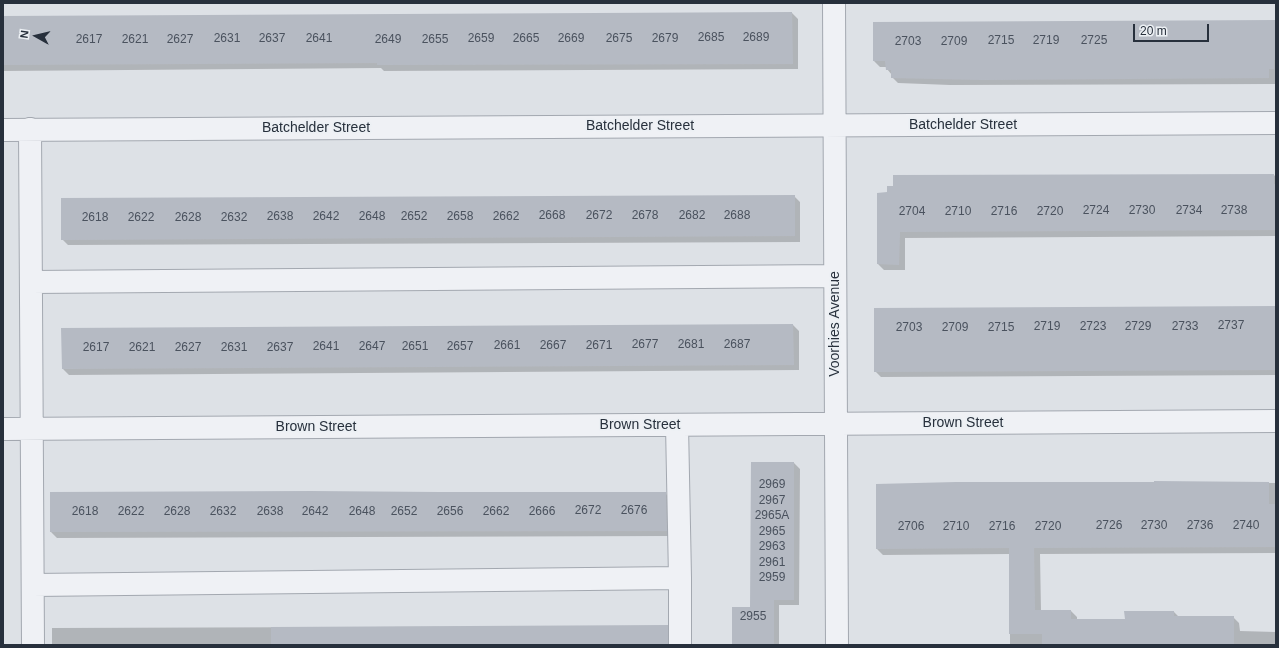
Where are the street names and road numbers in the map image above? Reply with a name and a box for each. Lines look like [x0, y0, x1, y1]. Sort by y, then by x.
street label: Batchelder Street [909, 117, 1017, 133]
street label: Batchelder Street [586, 118, 694, 134]
street label: Batchelder Street [262, 120, 370, 136]
street label: Voorhies Avenue [827, 271, 843, 377]
street label: Brown Street [923, 415, 1003, 431]
street label: Brown Street [600, 417, 680, 433]
street label: Brown Street [276, 419, 356, 435]

